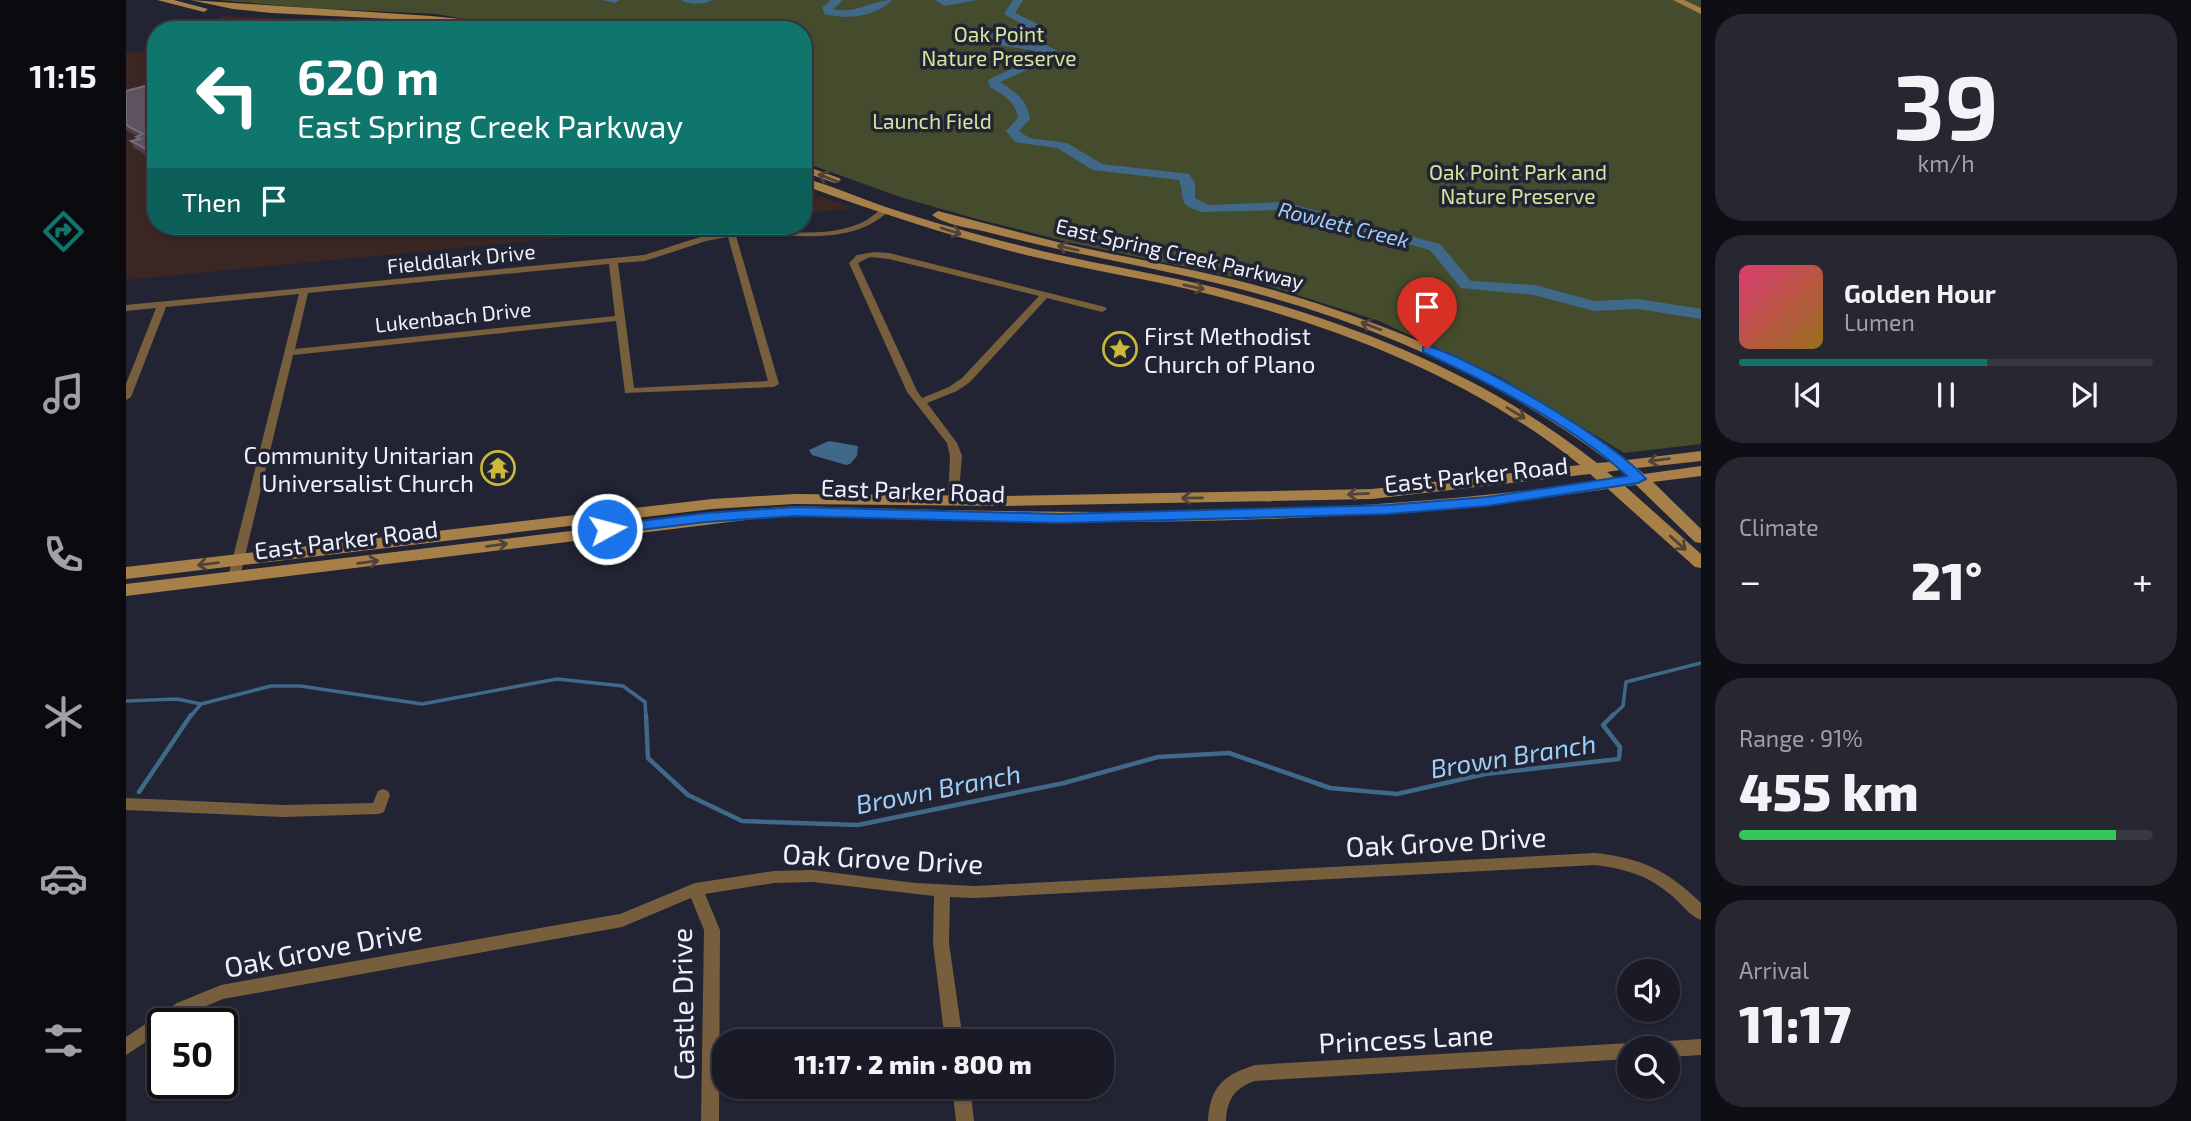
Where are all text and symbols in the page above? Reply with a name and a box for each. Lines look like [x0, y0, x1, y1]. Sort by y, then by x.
park label: Oak Point Nature Preserve [922, 21, 1076, 70]
text: 620 m [297, 46, 439, 105]
icon: left [182, 49, 273, 140]
text: 39 [1893, 49, 1999, 158]
text: 11:15 [29, 56, 97, 94]
text: East Spring Creek Parkway [297, 106, 683, 144]
park label: Launch Field [872, 108, 992, 133]
text: km/h [1917, 149, 1975, 177]
park label: Oak Point Park and Nature Preserve [1429, 159, 1607, 208]
one-way arrow [817, 170, 839, 183]
icon: arrive [255, 182, 293, 220]
text: Then [182, 186, 241, 217]
water label: Rowlett Creek [1276, 196, 1412, 252]
icon: directions [39, 207, 88, 256]
street label: East Spring Creek Parkway [1054, 212, 1306, 294]
one-way arrow [939, 225, 961, 238]
street label: Fielddlark Drive [385, 238, 537, 278]
one-way arrow [1057, 241, 1080, 254]
pin [1397, 277, 1457, 349]
text: Golden Hour [1844, 277, 1996, 308]
one-way arrow [1182, 281, 1205, 295]
icon: arrive [1408, 288, 1446, 326]
street label: Lukenbach Drive [374, 295, 532, 337]
text: Lumen [1844, 308, 1915, 336]
one-way arrow [1360, 319, 1382, 332]
place label: First Methodist Church of Plano [1144, 321, 1315, 378]
place icon: First Methodist Church of Plano [1101, 330, 1139, 368]
icon: music [39, 369, 88, 418]
icon: previous [1789, 376, 1827, 414]
icon: pause [1927, 376, 1965, 414]
icon: next [2065, 376, 2103, 414]
one-way arrow [1506, 406, 1526, 420]
place label: Community Unitarian Universalist Church [244, 440, 474, 497]
temple icon: Community Unitarian Universalist Church [479, 449, 517, 487]
street label: East Parker Road [1383, 450, 1569, 498]
one-way arrow [1648, 454, 1671, 467]
street label: East Parker Road [820, 472, 1006, 508]
one-way arrow [1347, 488, 1370, 501]
one-way arrow [1181, 491, 1204, 505]
position arrow [570, 492, 644, 566]
street label: East Parker Road [253, 513, 439, 565]
text: Climate [1739, 513, 1819, 541]
icon: phone [39, 530, 88, 579]
one-way arrow [1669, 535, 1687, 551]
one-way arrow [485, 539, 507, 552]
text: 21° [1911, 548, 1982, 610]
one-way arrow [357, 555, 379, 568]
one-way arrow [197, 557, 220, 570]
text: − [1739, 557, 1761, 603]
text: + [2132, 557, 2153, 603]
icon: climate [39, 692, 88, 741]
text: Range · 91% [1739, 724, 1863, 752]
water label: Brown Branch [1428, 727, 1598, 783]
water label: Brown Branch [853, 757, 1023, 819]
text: 455 km [1739, 759, 1919, 821]
street label: Oak Grove Drive [1345, 819, 1547, 863]
street label: Oak Grove Drive [782, 836, 984, 880]
icon: car [39, 854, 88, 903]
street label: Oak Grove Drive [221, 912, 425, 984]
street label: Castle Drive [664, 928, 700, 1080]
text: Arrival [1739, 956, 1809, 984]
map controls [1617, 959, 1680, 1099]
button: sound [1617, 959, 1680, 1022]
text: 11:17 [1739, 991, 1851, 1053]
speed limit sign: 50 [147, 1008, 238, 1099]
icon: filters [39, 1016, 88, 1065]
street label: Princess Lane [1318, 1016, 1494, 1060]
button: search [1617, 1036, 1680, 1099]
text: 11:17 · 2 min · 800 m [794, 1048, 1032, 1079]

